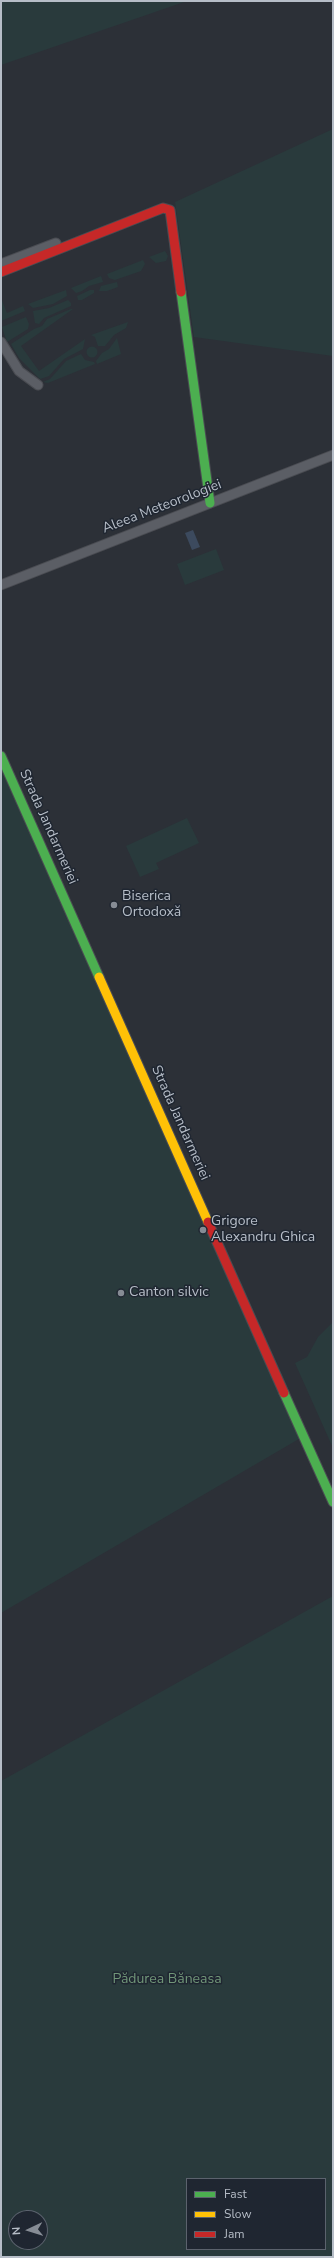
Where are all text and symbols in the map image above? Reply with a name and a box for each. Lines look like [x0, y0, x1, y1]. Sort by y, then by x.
street label: Aleea Meteorologiei [100, 477, 224, 537]
street label: Strada Jandarmeriei [15, 767, 81, 887]
place label: Biserica Ortodoxă [122, 889, 181, 922]
marker: Biserica Ortodoxă [109, 900, 119, 910]
street label: Strada Jandarmeriei [147, 1063, 213, 1183]
place label: Grigore Alexandru Ghica [211, 1214, 315, 1246]
marker: Grigore Alexandru Ghica [198, 1225, 208, 1235]
place label: Canton silvic [129, 1285, 209, 1301]
marker: Canton silvic [116, 1288, 126, 1298]
park label: Pădurea Băneasa [112, 1972, 222, 1988]
legend [186, 2178, 326, 2250]
text: Fast [224, 2186, 247, 2202]
text: Slow [224, 2206, 252, 2222]
north arrow [8, 2210, 48, 2250]
text: N [9, 2226, 24, 2235]
text: Jam [224, 2226, 245, 2242]

